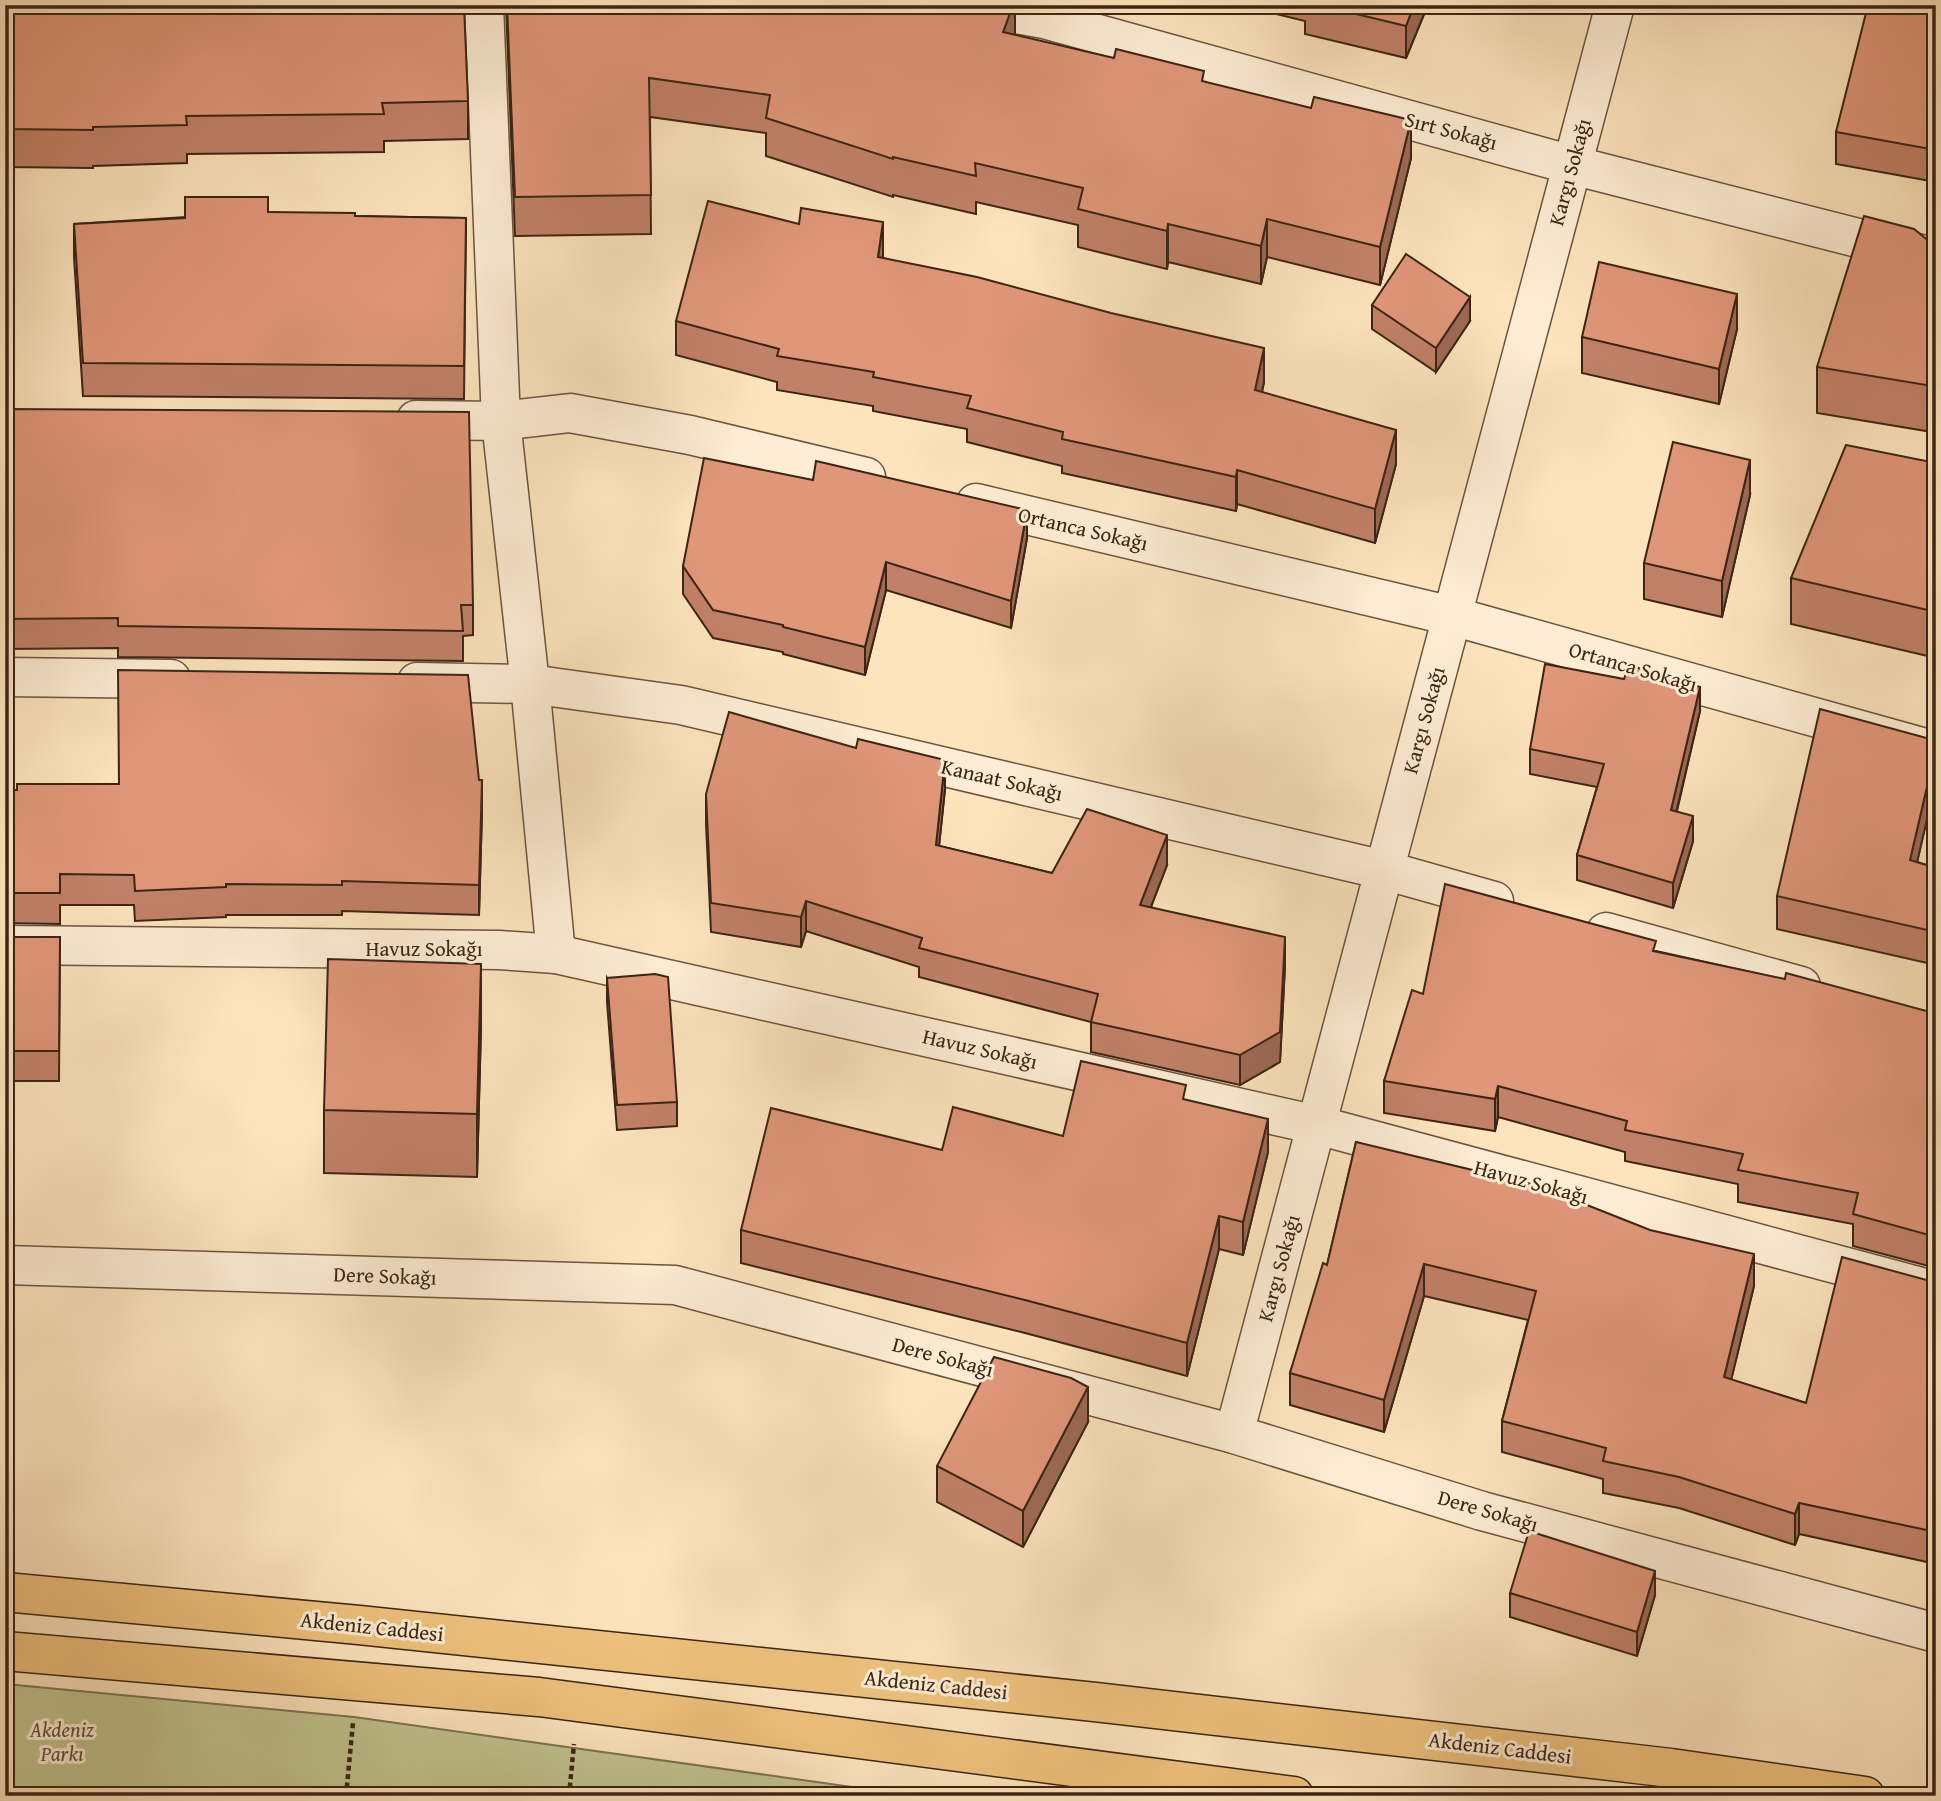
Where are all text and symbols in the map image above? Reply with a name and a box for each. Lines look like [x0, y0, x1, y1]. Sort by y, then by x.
street label: Sırt Sokağı [1401, 103, 1501, 158]
street label: Kargı Sokağı [1540, 115, 1599, 229]
street label: Ortanca Sokağı [1015, 499, 1151, 559]
street label: Ortanca Sokağı [1565, 633, 1701, 700]
street label: Kargı Sokağı [1394, 663, 1453, 777]
street label: Kanaat Sokağı [938, 750, 1066, 809]
street label: Havuz Sokağı [365, 933, 483, 964]
street label: Havuz Sokağı [920, 1020, 1041, 1077]
street label: Havuz Sokağı [1471, 1151, 1592, 1212]
street label: Kargı Sokağı [1249, 1211, 1308, 1325]
street label: Dere Sokağı [333, 1258, 437, 1293]
street label: Dere Sokağı [889, 1328, 997, 1385]
street label: Dere Sokağı [1434, 1481, 1542, 1540]
street label: Akdeniz Caddesi [299, 1604, 445, 1649]
street label: Akdeniz Caddesi [863, 1662, 1009, 1707]
park label: Akdeniz Parkı [29, 1714, 94, 1769]
street label: Akdeniz Caddesi [1427, 1723, 1573, 1772]

